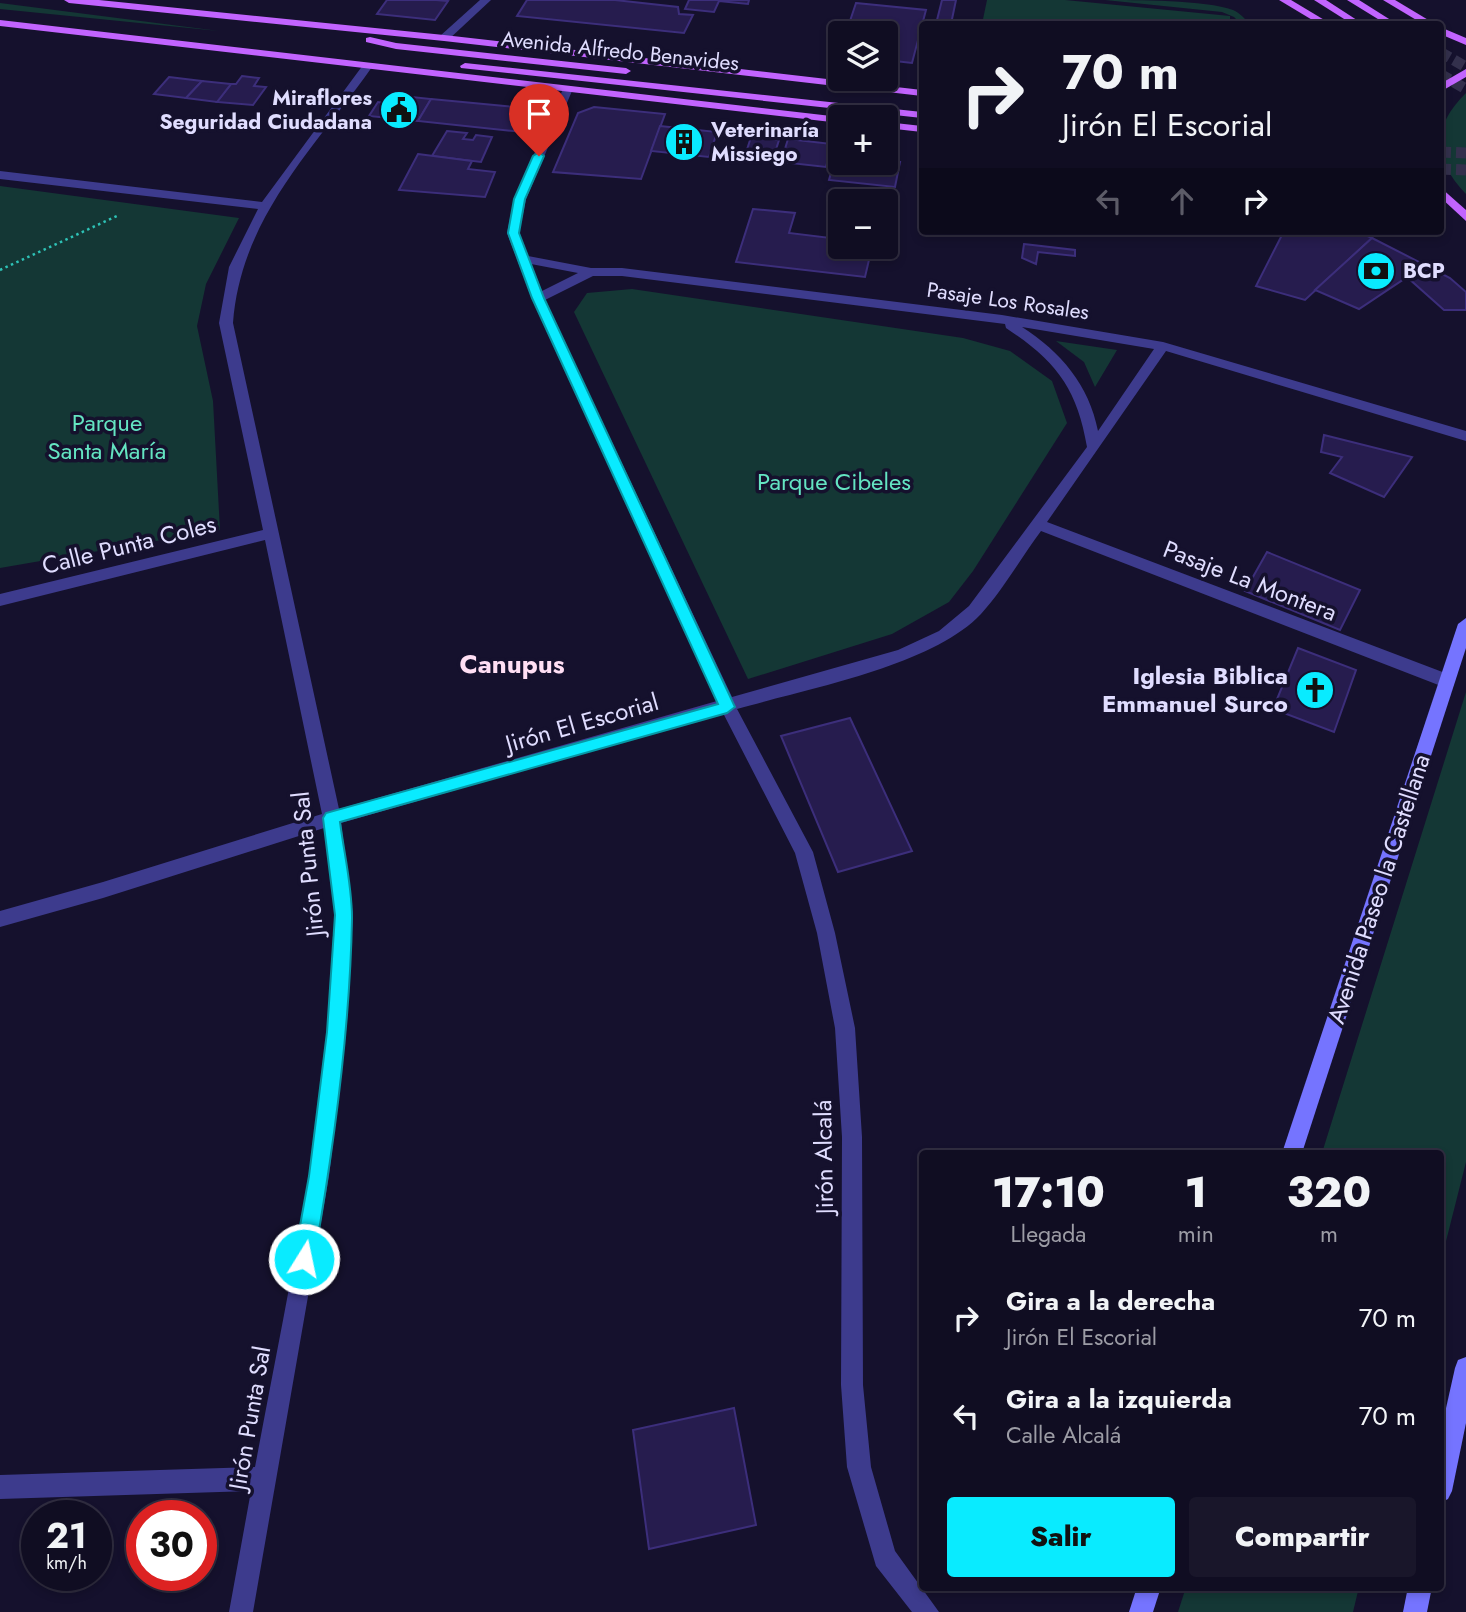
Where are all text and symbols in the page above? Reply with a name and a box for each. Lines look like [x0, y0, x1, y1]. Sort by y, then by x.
map controls [828, 21, 898, 259]
button: layers [828, 21, 898, 91]
street label: Avenida Alfredo Benavides [500, 24, 740, 78]
text: 70 m [1062, 37, 1179, 107]
icon: right [947, 49, 1038, 140]
place label: Miraflores Seguridad Ciudadana [159, 83, 372, 137]
pin [509, 84, 569, 156]
public building icon: Miraflores Seguridad Ciudadana [378, 89, 420, 131]
icon: arrive [520, 95, 558, 133]
text: Jirón El Escorial [1062, 102, 1272, 148]
button: + [828, 105, 898, 175]
place label: Veterinaría Missiego [710, 115, 819, 169]
building icon: Veterinaría Missiego [663, 121, 705, 163]
icon: left [1090, 182, 1128, 220]
icon: ahead [1163, 182, 1201, 220]
icon: right [1236, 182, 1274, 220]
button: − [828, 189, 898, 259]
bank icon: BCP [1355, 250, 1397, 292]
place label: BCP [1403, 256, 1445, 286]
street label: Pasaje Los Rosales [925, 275, 1091, 327]
park label: Parque Santa María [48, 405, 166, 468]
park label: Parque Cibeles [757, 464, 911, 499]
street label: Calle Punta Coles [38, 506, 219, 583]
street label: Pasaje La Montera [1158, 531, 1342, 630]
district label: Canupus [460, 645, 565, 683]
place label: Iglesia Biblica Emmanuel Surco [1102, 658, 1288, 721]
church icon: Iglesia Biblica Emmanuel Surco [1294, 669, 1336, 711]
street label: Jirón El Escorial [498, 684, 662, 762]
street label: Avenida Paseo la Castellana [1318, 750, 1439, 1028]
street label: Jirón Punta Sal [283, 790, 333, 941]
street label: Jirón Alcalá [805, 1100, 842, 1217]
text: 17:10 [992, 1162, 1105, 1223]
text: 1 [1185, 1162, 1207, 1223]
text: 320 [1287, 1162, 1371, 1223]
text: Llegada [1011, 1217, 1086, 1251]
text: min [1178, 1217, 1214, 1251]
text: m [1320, 1217, 1338, 1251]
position arrow [267, 1222, 341, 1296]
text: Gira a la derecha [1006, 1282, 1215, 1320]
icon: right [947, 1299, 985, 1337]
text: 70 m [1359, 1299, 1416, 1337]
text: Jirón El Escorial [1006, 1320, 1157, 1354]
street label: Jirón Punta Sal [219, 1343, 279, 1495]
text: Gira a la izquierda [1006, 1380, 1232, 1418]
icon: left [947, 1397, 985, 1435]
text: 70 m [1359, 1397, 1416, 1435]
text: Calle Alcalá [1006, 1418, 1121, 1452]
button: Salir [947, 1497, 1175, 1577]
button: Compartir [1189, 1497, 1416, 1577]
speed limit sign: 30 [126, 1500, 217, 1591]
text: 21 [46, 1511, 87, 1561]
text: km/h [46, 1550, 87, 1576]

